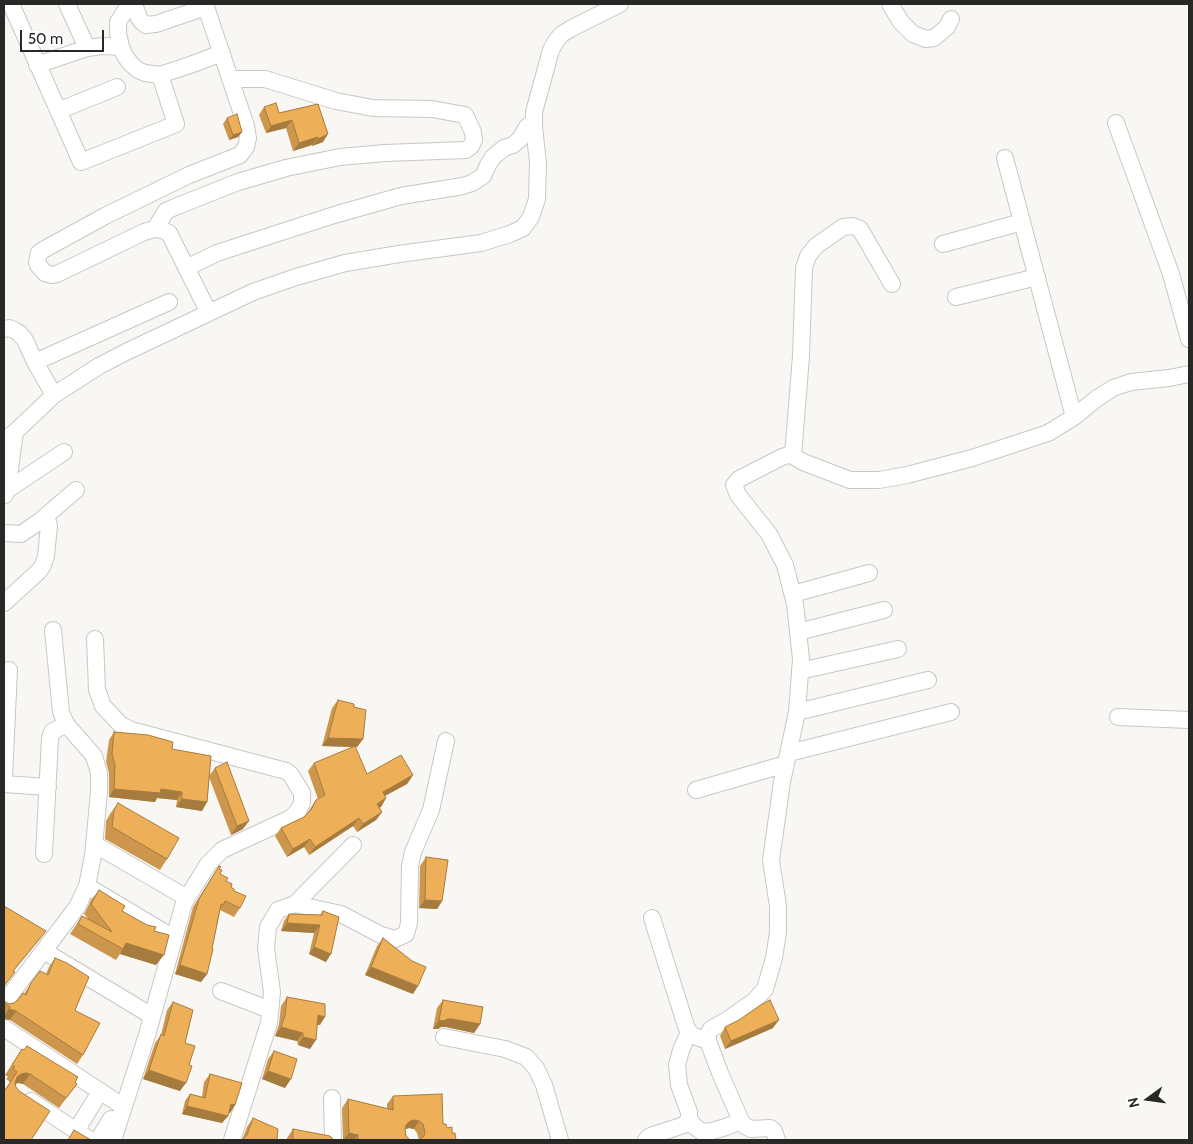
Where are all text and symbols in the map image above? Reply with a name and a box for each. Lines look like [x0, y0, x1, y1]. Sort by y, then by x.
scale bar [22, 20, 106, 52]
text: 50 m [28, 30, 63, 48]
north arrow [1123, 1074, 1173, 1124]
text: N [1124, 1096, 1143, 1110]

